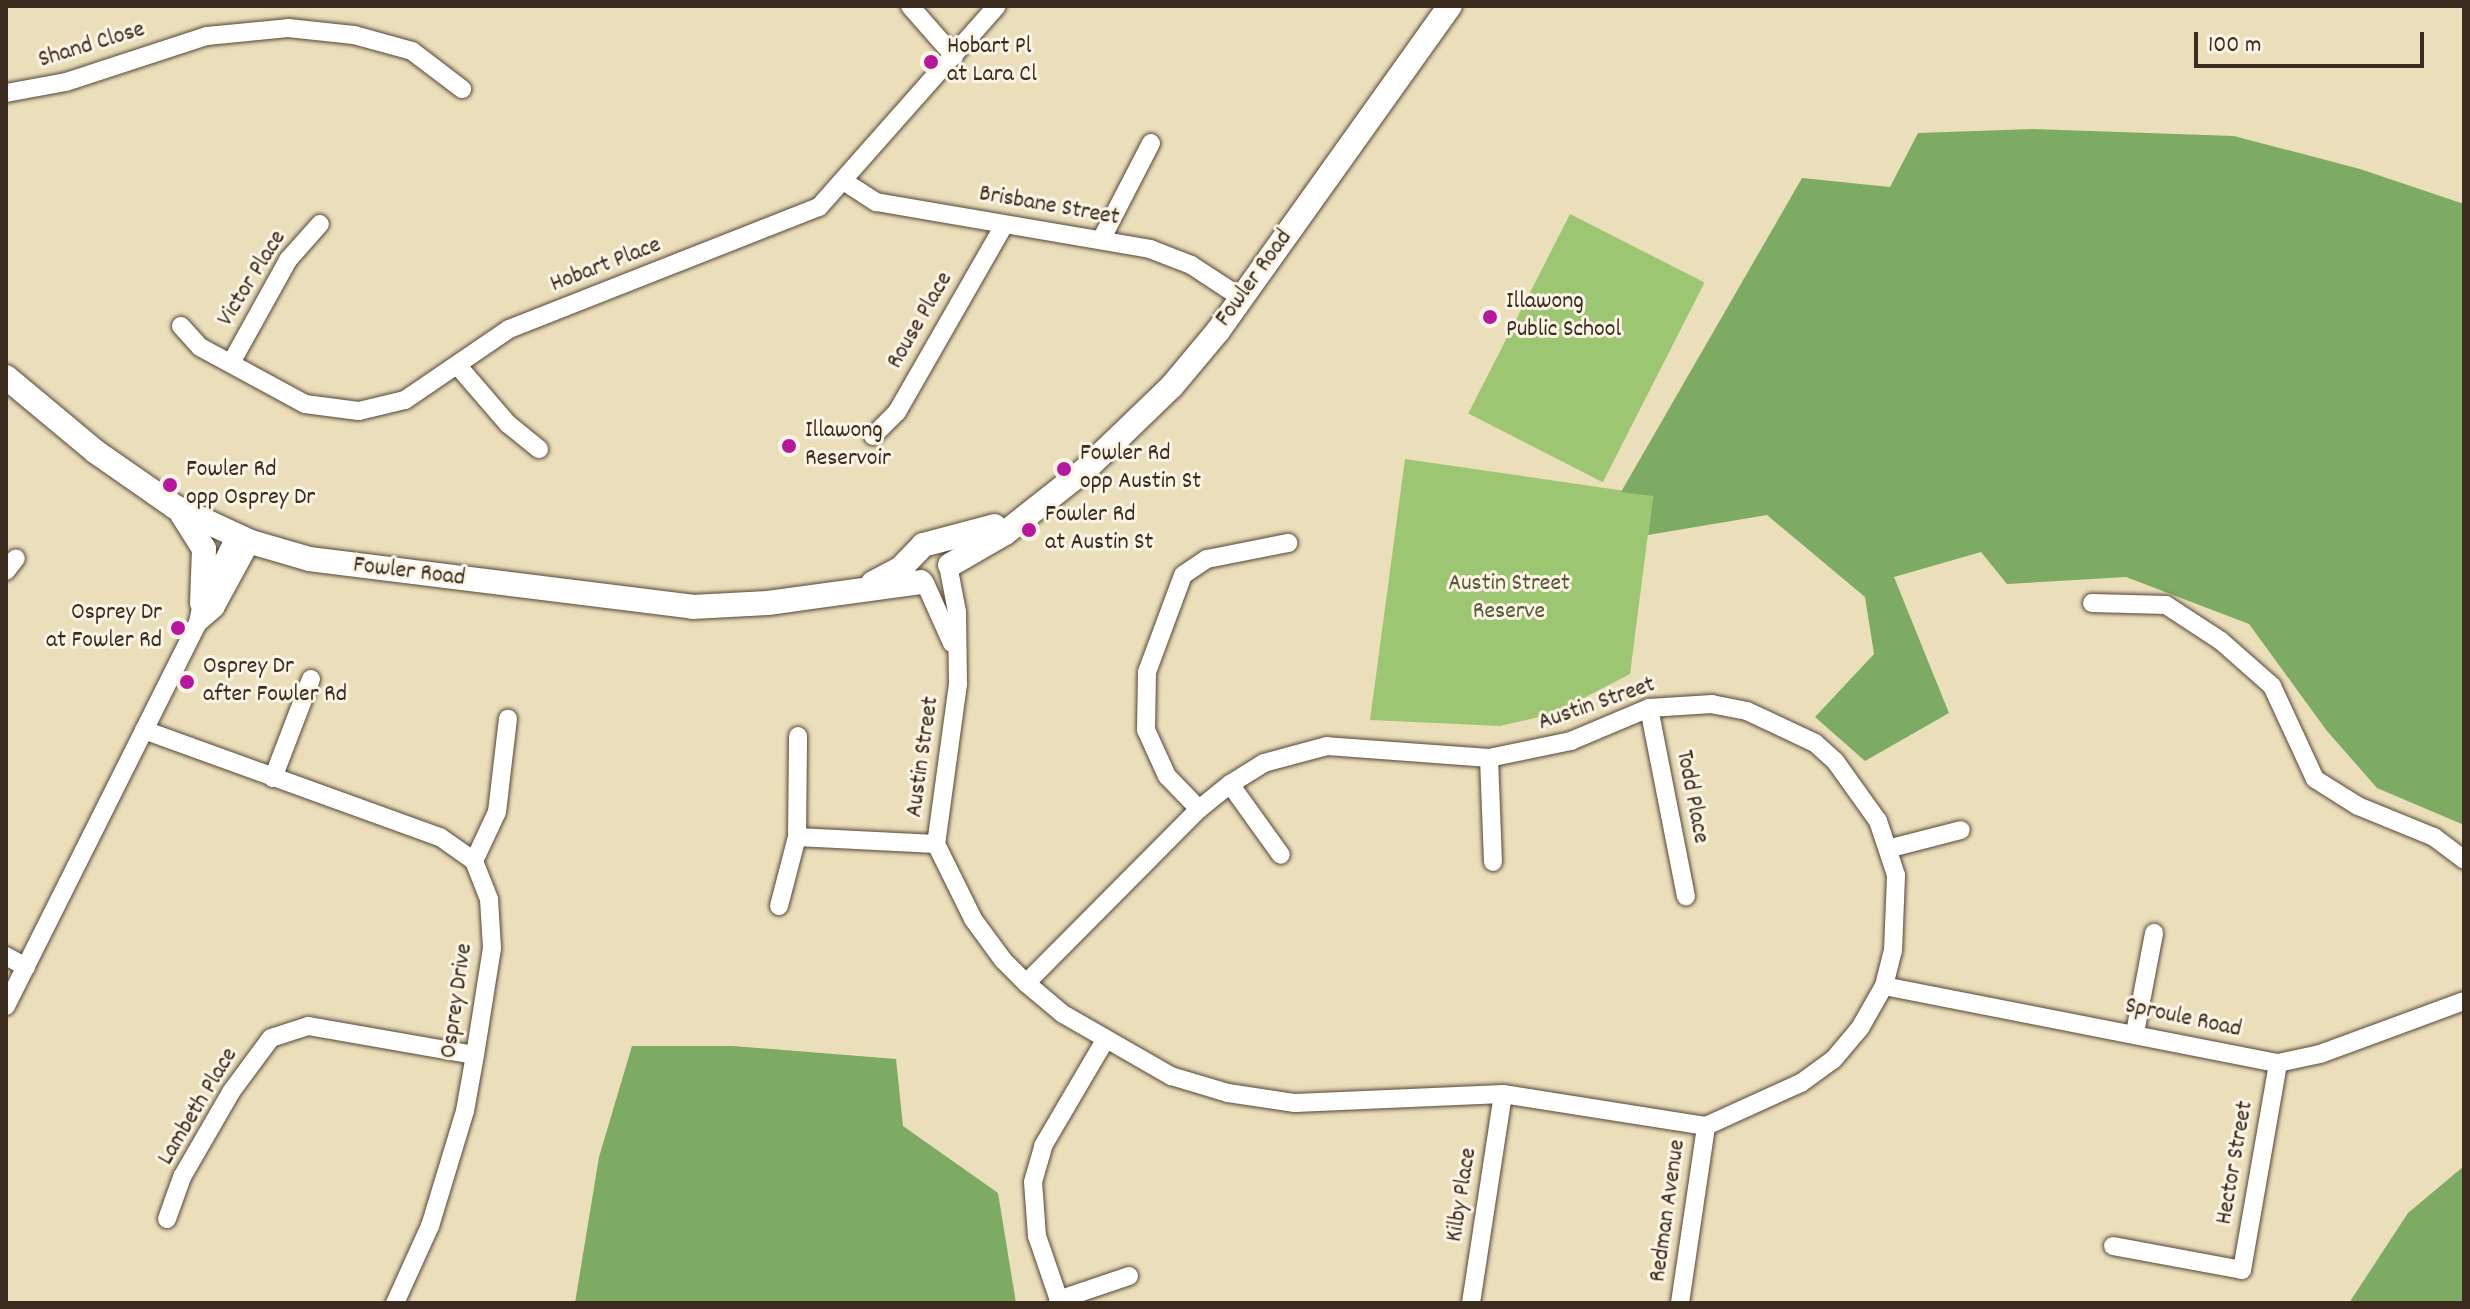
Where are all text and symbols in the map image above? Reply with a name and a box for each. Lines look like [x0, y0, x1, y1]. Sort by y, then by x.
street label: Shand Close [35, 16, 149, 76]
scale bar [2198, 16, 2428, 66]
text: 100 m [2208, 29, 2261, 63]
place label: Hobart Pl at Lara Cl [947, 34, 1037, 90]
marker: Hobart Pl at Lara Cl [922, 53, 940, 71]
street label: Brisbane Street [977, 180, 1121, 234]
street label: Fowler Road [1210, 225, 1300, 333]
street label: Victor Place [212, 226, 294, 332]
street label: Hobart Place [547, 232, 665, 300]
street label: Rouse Place [882, 267, 960, 375]
place label: Illawong Public School [1506, 289, 1621, 345]
marker: Illawong Public School [1481, 308, 1499, 326]
place label: Illawong Reservoir [805, 418, 891, 474]
marker: Illawong Reservoir [780, 437, 798, 455]
place label: Fowler Rd opp Austin St [1080, 441, 1201, 497]
place label: Fowler Rd opp Osprey Dr [186, 457, 315, 513]
marker: Fowler Rd opp Austin St [1055, 460, 1073, 478]
marker: Fowler Rd opp Osprey Dr [161, 476, 179, 494]
place label: Fowler Rd at Austin St [1045, 502, 1153, 558]
marker: Fowler Rd at Austin St [1020, 521, 1038, 539]
street label: Fowler Road [351, 552, 467, 594]
park label: Austin Street Reserve [1448, 571, 1570, 627]
place label: Osprey Dr at Fowler Rd [46, 600, 162, 656]
marker: Osprey Dr at Fowler Rd [169, 619, 187, 637]
place label: Osprey Dr after Fowler Rd [203, 654, 347, 710]
street label: Austin Street [1535, 672, 1659, 738]
marker: Osprey Dr after Fowler Rd [178, 673, 196, 691]
street label: Austin Street [901, 695, 947, 819]
street label: Todd Place [1668, 748, 1714, 846]
street label: Osprey Drive [436, 942, 480, 1060]
street label: Sproule Road [2122, 993, 2244, 1045]
street label: Lambeth Place [153, 1043, 245, 1171]
street label: Hector Street [2211, 1099, 2261, 1227]
street label: Redman Avenue [1645, 1138, 1693, 1284]
street label: Kilby Place [1441, 1146, 1485, 1244]

